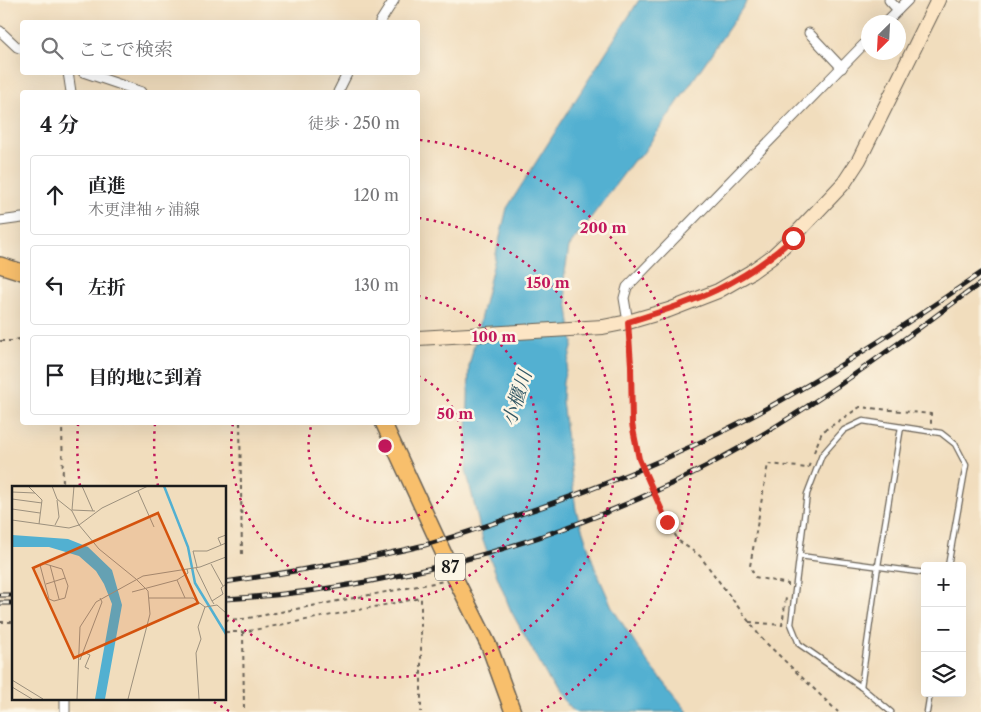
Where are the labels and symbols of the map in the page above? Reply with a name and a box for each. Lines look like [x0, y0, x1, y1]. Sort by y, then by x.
north arrow [861, 15, 906, 60]
text: 200 m [580, 218, 626, 237]
route start [782, 227, 805, 250]
text: 150 m [526, 273, 570, 292]
text: 100 m [472, 327, 516, 346]
water label: 小櫃川 [497, 365, 537, 429]
text: 50 m [437, 404, 473, 423]
centre of rings [376, 437, 394, 455]
inset map [12, 486, 226, 700]
route end [656, 511, 679, 534]
road number: 87 [435, 554, 465, 580]

